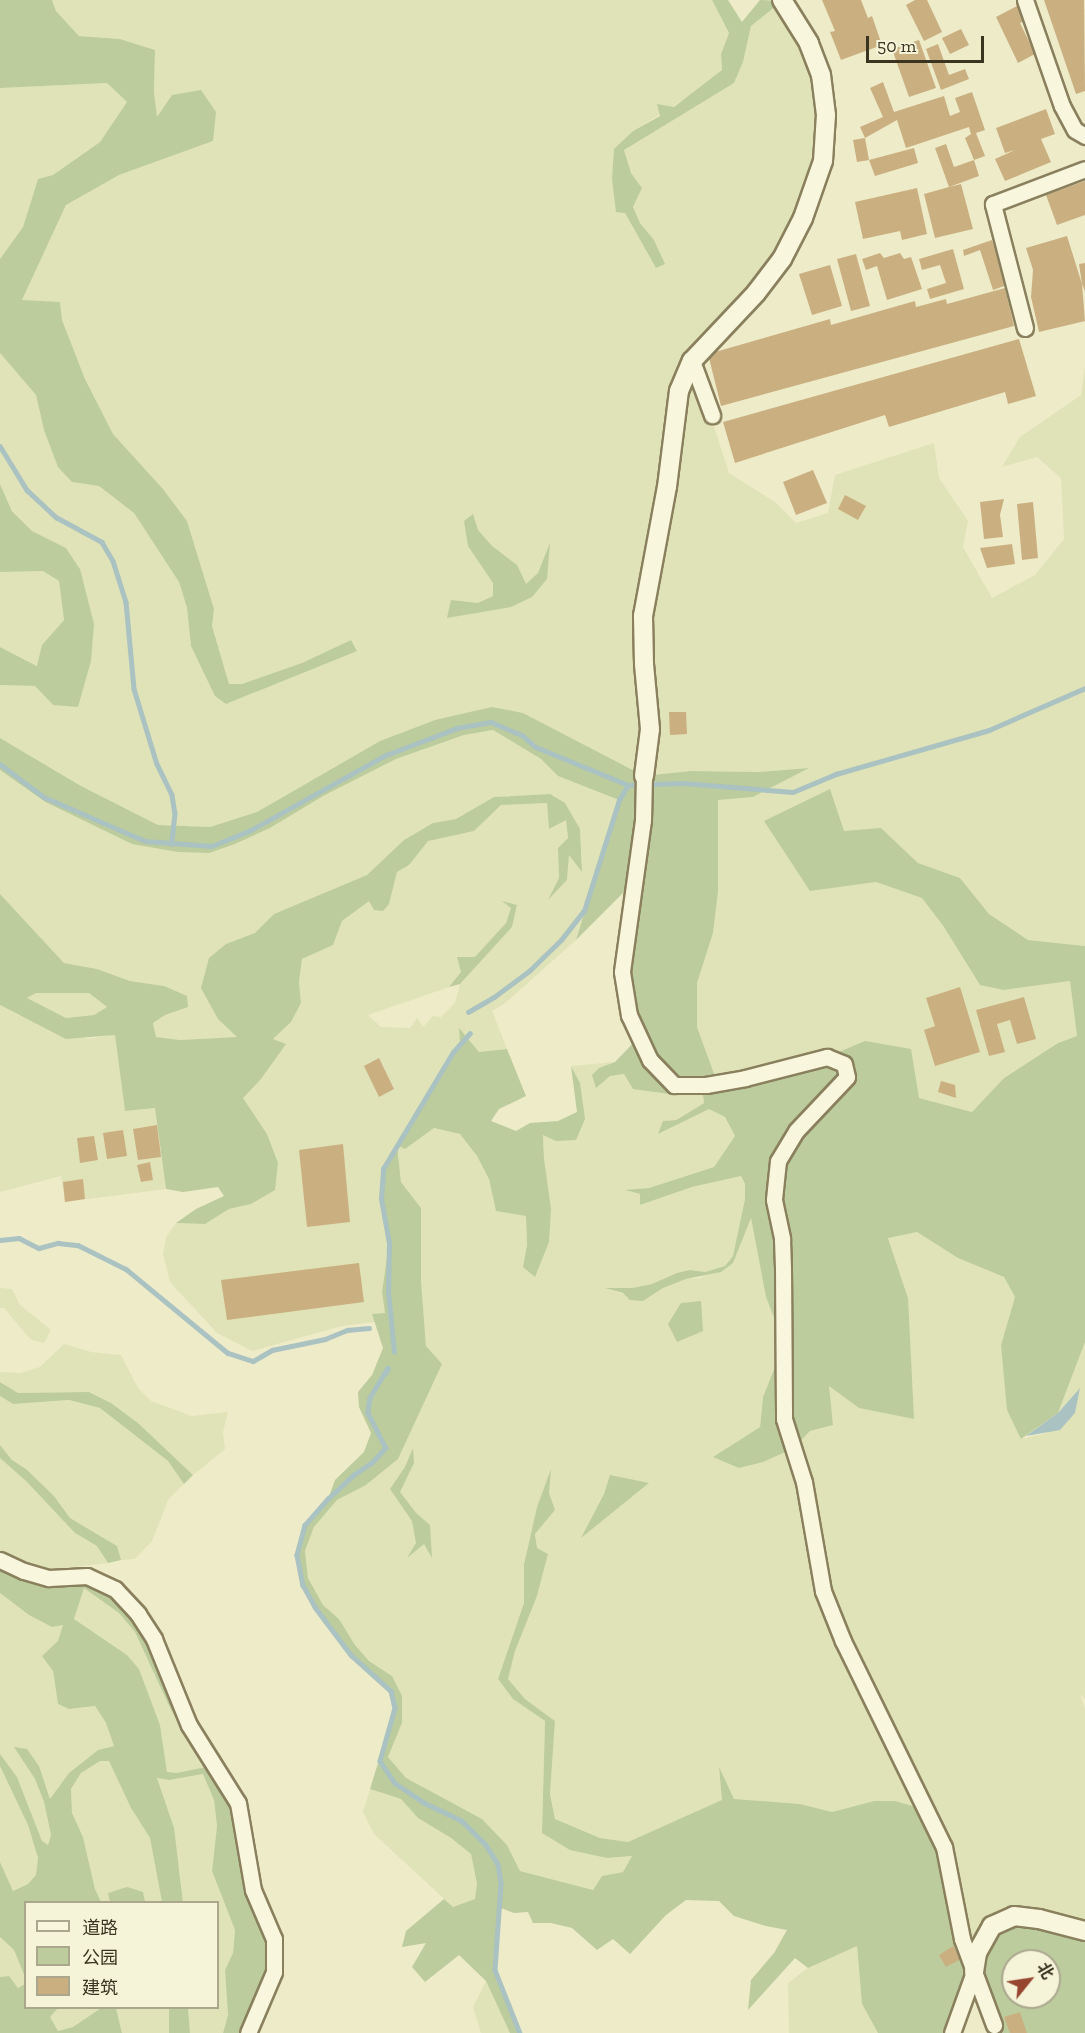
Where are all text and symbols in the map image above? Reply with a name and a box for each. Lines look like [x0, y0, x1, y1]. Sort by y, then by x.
scale bar [869, 24, 988, 62]
text: 50 m [877, 35, 916, 57]
legend [24, 1901, 219, 2009]
text: 道路 [82, 1917, 118, 1939]
text: 公园 [82, 1947, 118, 1969]
north arrow [1001, 1949, 1061, 2009]
text: 北 [1033, 1959, 1058, 1982]
text: 建筑 [82, 1977, 118, 1999]

